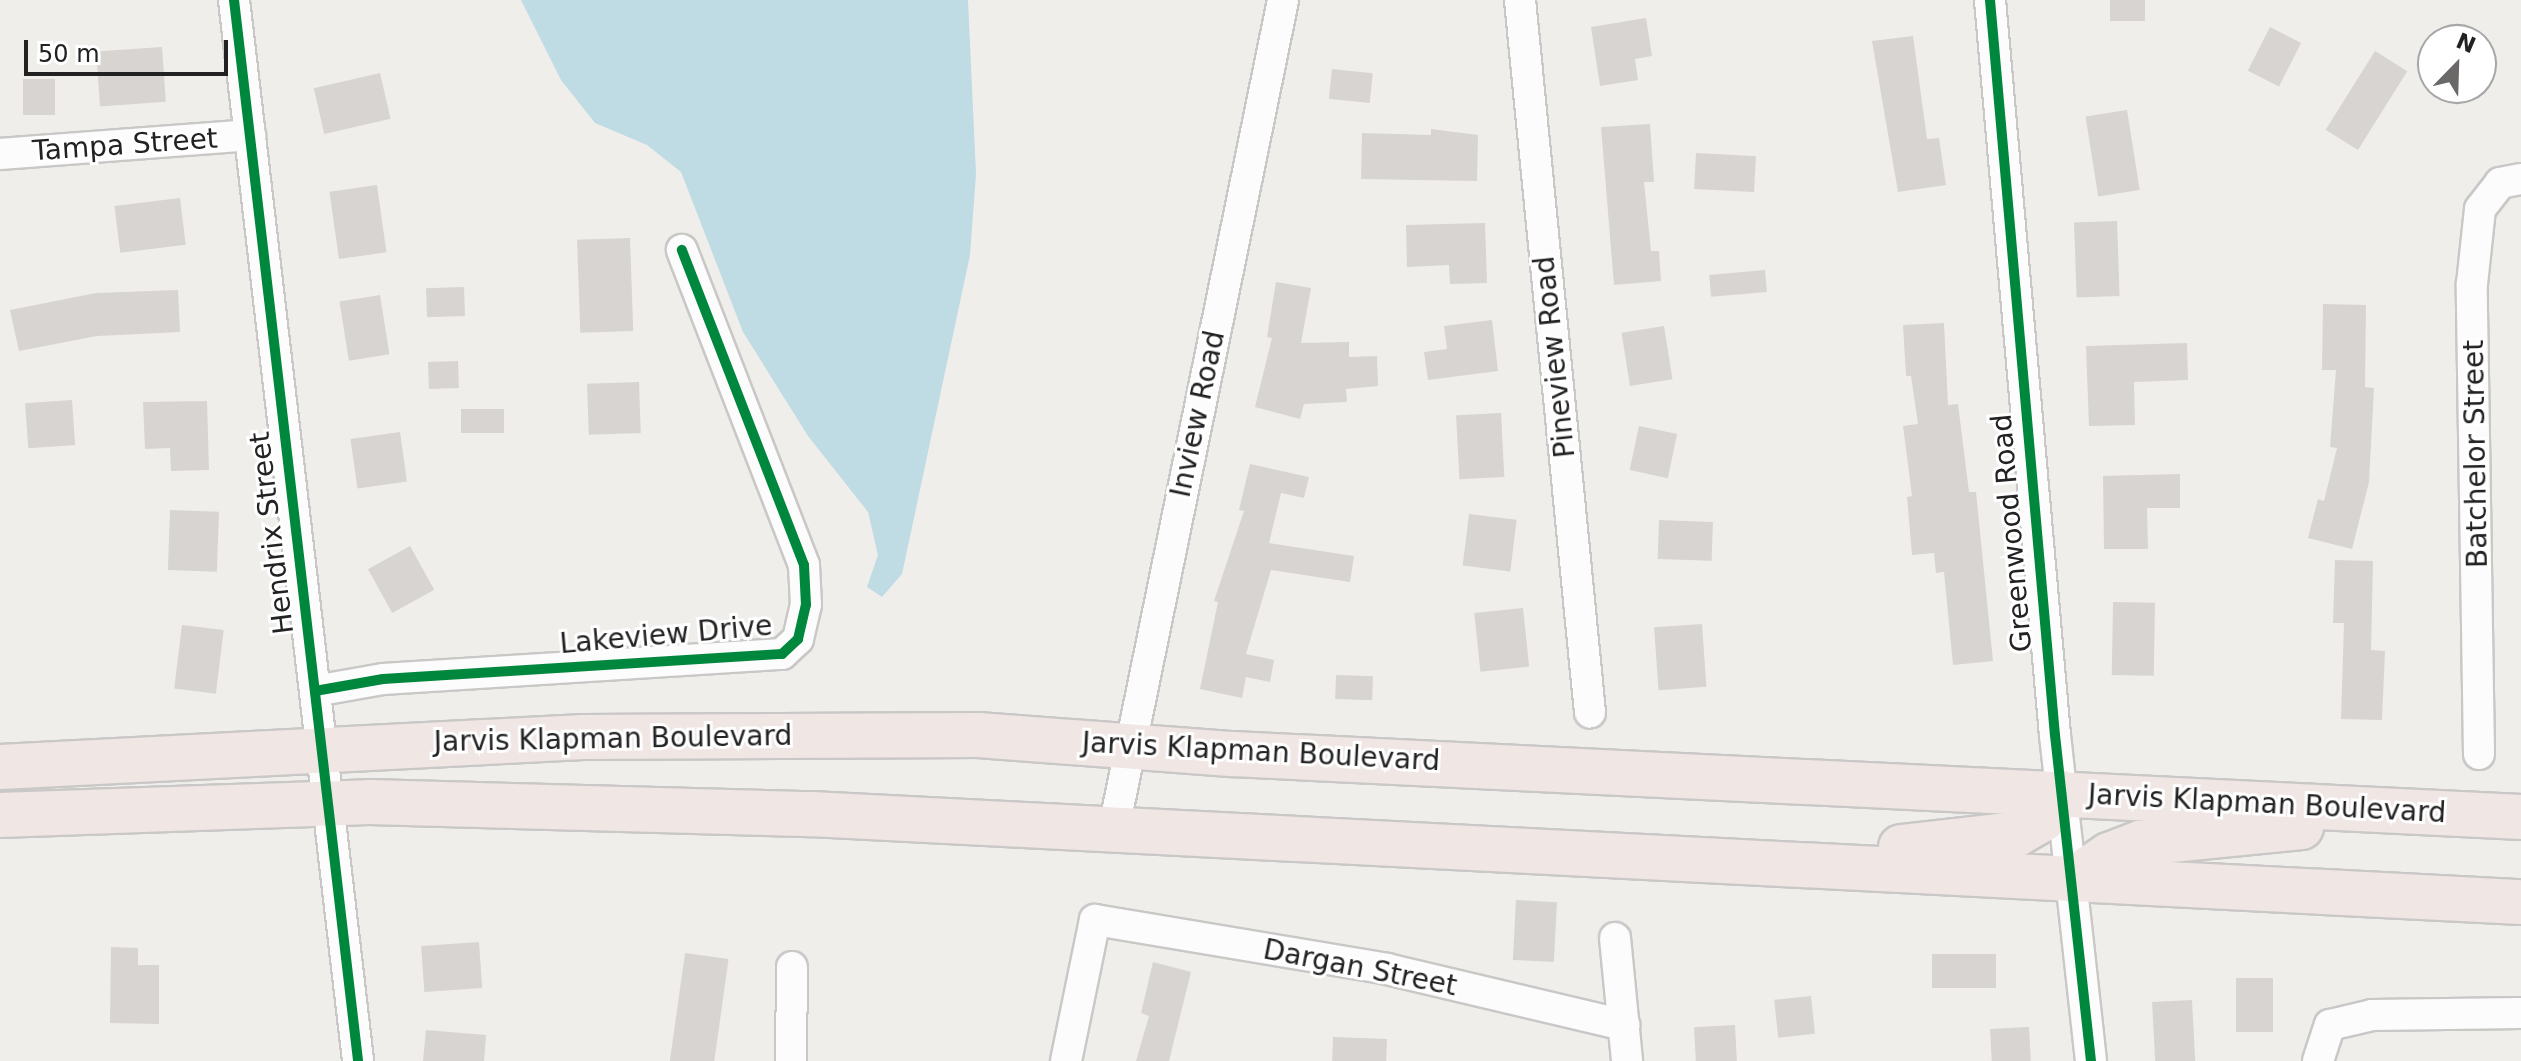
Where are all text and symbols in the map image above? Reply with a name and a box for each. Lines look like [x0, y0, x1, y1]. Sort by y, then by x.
scale bar [28, 24, 232, 74]
north arrow [2417, 24, 2497, 104]
text: N [2452, 28, 2479, 58]
text: 50 m [38, 40, 100, 68]
street label: Tampa Street [31, 122, 219, 168]
street label: Pineview Road [1528, 254, 1582, 460]
street label: Inview Road [1164, 328, 1232, 500]
street label: Batchelor Street [2457, 340, 2495, 568]
street label: Greenwood Road [1985, 413, 2039, 653]
street label: Hendrix Street [243, 430, 301, 636]
street label: Lakeview Drive [558, 609, 774, 661]
street label: Jarvis Klapman Boulevard [433, 719, 793, 759]
street label: Jarvis Klapman Boulevard [1081, 726, 1441, 778]
street label: Jarvis Klapman Boulevard [2087, 778, 2447, 830]
street label: Dargan Street [1260, 933, 1460, 1003]

